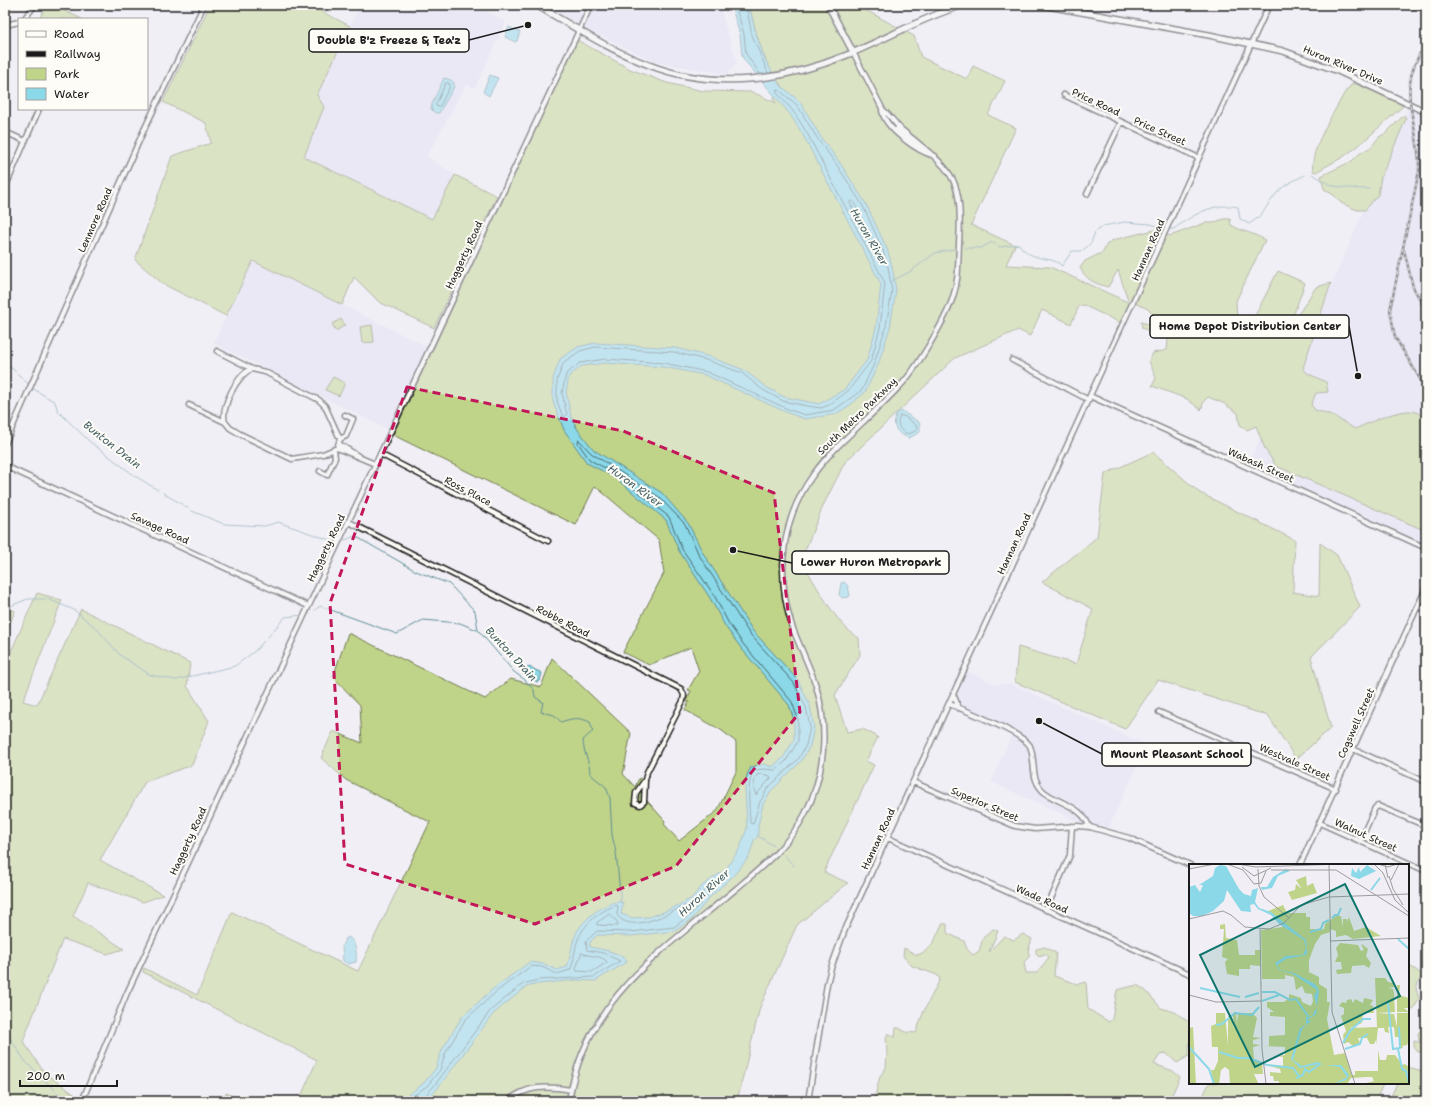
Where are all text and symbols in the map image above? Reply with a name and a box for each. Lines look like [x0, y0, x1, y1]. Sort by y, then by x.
legend [18, 18, 148, 110]
text: Road [54, 26, 85, 42]
callout: Double B'z Freeze & Tea'z [309, 29, 469, 52]
text: Double B'z Freeze & Tea'z [317, 33, 461, 48]
street label: Huron River Drive [1301, 42, 1385, 88]
text: Railway [54, 46, 101, 62]
text: Park [54, 66, 80, 82]
street label: Price Road [1070, 85, 1123, 119]
text: Water [54, 86, 90, 102]
street label: Price Street [1132, 114, 1188, 148]
street label: Lenmore Road [75, 185, 115, 255]
water label: Huron River [846, 205, 892, 269]
street label: Hannan Road [1129, 216, 1168, 283]
street label: Haggerty Road [443, 218, 486, 291]
callout: Home Depot Distribution Center [1150, 315, 1349, 338]
text: Home Depot Distribution Center [1159, 319, 1341, 334]
street label: South Metro Parkway [814, 374, 900, 457]
water label: Bunton Drain [80, 418, 144, 472]
street label: Wabash Street [1226, 445, 1296, 485]
water label: Huron River [605, 461, 666, 511]
street label: Ross Place [442, 473, 494, 509]
street label: Savage Road [129, 509, 192, 547]
street label: Haggerty Road [304, 511, 348, 584]
street label: Hannan Road [994, 511, 1034, 577]
callout: Lower Huron Metropark [792, 551, 949, 574]
text: Lower Huron Metropark [801, 555, 941, 570]
street label: Robbe Road [534, 602, 593, 640]
water label: Bunton Drain [482, 623, 540, 685]
street label: Cogswell Street [1335, 686, 1377, 760]
street label: Westvale Street [1257, 740, 1333, 784]
callout: Mount Pleasant School [1102, 743, 1251, 766]
text: Mount Pleasant School [1110, 747, 1244, 762]
street label: Superior Street [949, 784, 1021, 824]
street label: Haggerty Road [167, 804, 210, 877]
street label: Hannan Road [858, 806, 898, 872]
street label: Walnut Street [1333, 815, 1399, 855]
inset map [1189, 864, 1409, 1084]
water label: Huron River [675, 865, 734, 920]
street label: Wade Road [1014, 882, 1071, 917]
scale bar [20, 1062, 117, 1088]
text: 200 m [26, 1068, 65, 1084]

